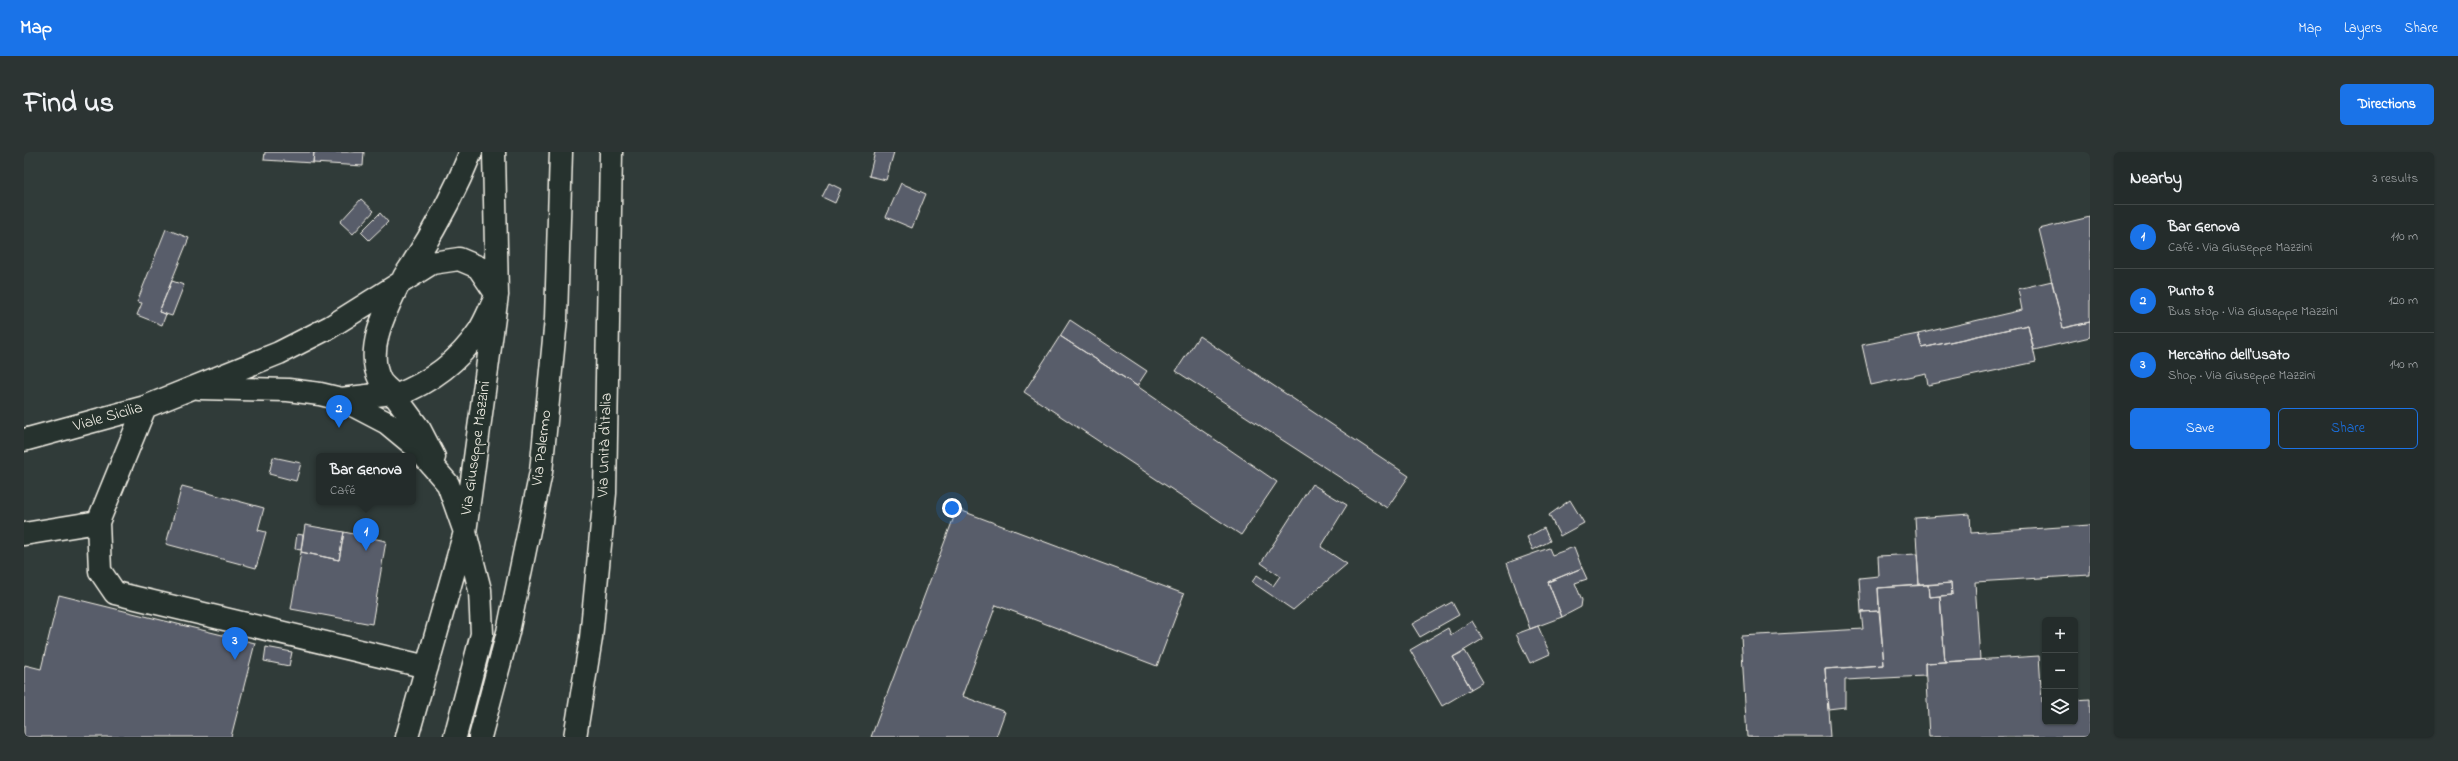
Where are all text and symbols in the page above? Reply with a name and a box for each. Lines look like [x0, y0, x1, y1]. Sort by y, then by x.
text: Map [20, 15, 52, 42]
text: Map [2298, 18, 2322, 39]
text: Layers [2344, 18, 2382, 39]
text: Share [2404, 18, 2438, 39]
text: Find us [24, 84, 114, 125]
button: Directions [2340, 84, 2434, 125]
text: Nearby [2130, 166, 2182, 191]
text: 3 results [2372, 169, 2418, 188]
text: Bar Genova [2168, 216, 2240, 238]
text: 1 [2141, 227, 2145, 246]
text: 110 m [2391, 227, 2418, 246]
text: Café · Via Giuseppe Mazzini [2168, 238, 2312, 257]
text: Punto 8 [2168, 280, 2214, 302]
text: 2 [2140, 291, 2146, 310]
text: 120 m [2388, 291, 2418, 310]
text: Bus stop · Via Giuseppe Mazzini [2168, 302, 2338, 321]
text: Mercatino dell'Usato [2168, 344, 2290, 366]
text: 3 [2140, 355, 2146, 374]
text: 140 m [2390, 355, 2418, 374]
text: Shop · Via Giuseppe Mazzini [2168, 366, 2315, 385]
street label: Via Giuseppe Mazzini [455, 379, 497, 518]
street label: Via Unità d'Italia [591, 392, 619, 499]
pin: 2 [326, 395, 352, 428]
street label: Viale Sicilia [70, 396, 145, 439]
button: Save [2130, 408, 2270, 449]
button: Share [2278, 408, 2418, 449]
street label: Via Palermo [525, 409, 559, 488]
popup [316, 453, 416, 505]
text: Bar Genova [330, 459, 402, 481]
text: Café [330, 481, 355, 500]
your location [942, 498, 962, 518]
pin: 1 [353, 518, 379, 551]
map controls [2042, 617, 2078, 725]
button: + [2042, 617, 2078, 653]
pin: 3 [222, 627, 248, 660]
button: − [2042, 653, 2078, 689]
button: layers [2042, 689, 2078, 725]

